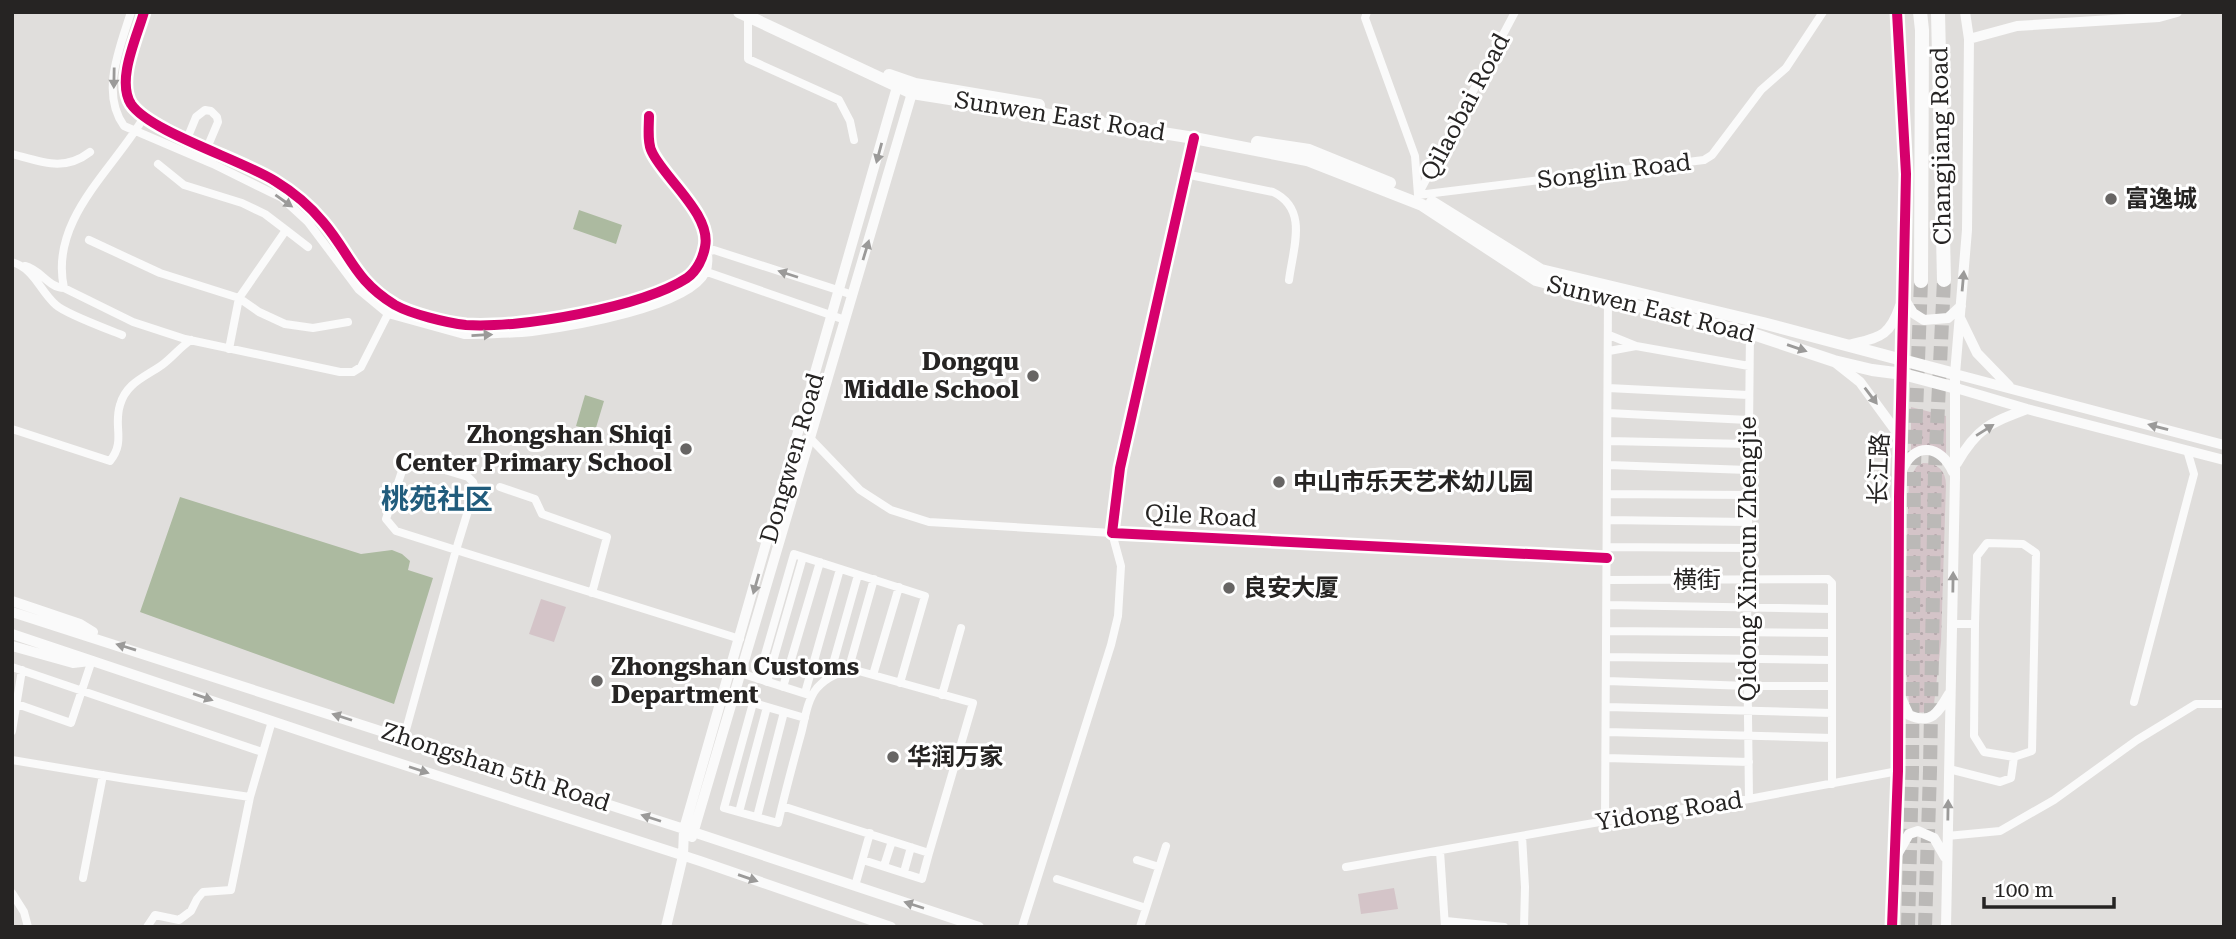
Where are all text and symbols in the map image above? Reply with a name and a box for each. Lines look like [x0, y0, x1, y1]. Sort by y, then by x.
street label: Qilaobai Road [1414, 29, 1516, 185]
street label: Changjiang Road [1925, 47, 1957, 245]
one-way arrow [108, 67, 120, 89]
street label: Sunwen East Road [953, 85, 1167, 147]
one-way arrow [873, 142, 884, 164]
street label: Songlin Road [1535, 148, 1693, 194]
place label: 富逸城 [2125, 185, 2197, 213]
marker: 富逸城 [2103, 191, 2119, 207]
one-way arrow [275, 194, 293, 208]
one-way arrow [861, 239, 872, 261]
one-way arrow [777, 268, 798, 279]
street label: Sunwen East Road [1544, 270, 1758, 348]
one-way arrow [1958, 270, 1969, 292]
one-way arrow [472, 329, 494, 340]
one-way arrow [1787, 344, 1808, 354]
place label: Dongqu Middle School [843, 348, 1019, 404]
marker: Dongqu Middle School [1025, 368, 1041, 384]
street label: Dongwen Road [754, 370, 830, 546]
one-way arrow [1864, 387, 1878, 406]
street label: Qidong Xincun Zhengjie [1734, 416, 1762, 702]
place label: Zhongshan Shiqi Center Primary School [395, 421, 672, 477]
one-way arrow [2147, 422, 2168, 432]
one-way arrow [1975, 423, 1994, 436]
street label: 长江路 [1864, 433, 1894, 505]
marker: Zhongshan Shiqi Center Primary School [678, 441, 694, 457]
place label: 中山市乐天艺术幼儿园 [1293, 468, 1533, 496]
marker: 中山市乐天艺术幼儿园 [1271, 474, 1287, 490]
district label: 桃苑社区 [381, 483, 493, 516]
street label: Qile Road [1144, 499, 1258, 533]
street label: 横街 [1673, 566, 1721, 594]
one-way arrow [1947, 571, 1958, 593]
one-way arrow [750, 574, 760, 595]
place label: 良安大厦 [1243, 574, 1339, 602]
marker: 良安大厦 [1221, 580, 1237, 596]
one-way arrow [115, 641, 136, 651]
place label: Zhongshan Customs Department [611, 653, 859, 709]
marker: Zhongshan Customs Department [589, 673, 605, 689]
one-way arrow [193, 693, 214, 703]
one-way arrow [331, 711, 352, 722]
street label: Zhongshan 5th Road [378, 717, 614, 817]
place label: 华润万家 [907, 743, 1003, 771]
marker: 华润万家 [885, 749, 901, 765]
one-way arrow [409, 765, 430, 776]
street label: Yidong Road [1594, 786, 1744, 836]
one-way arrow [1942, 798, 1954, 820]
one-way arrow [641, 812, 662, 823]
scale bar [1984, 866, 2114, 910]
one-way arrow [737, 873, 758, 884]
text: 100 m [1994, 878, 2054, 902]
one-way arrow [903, 899, 924, 910]

